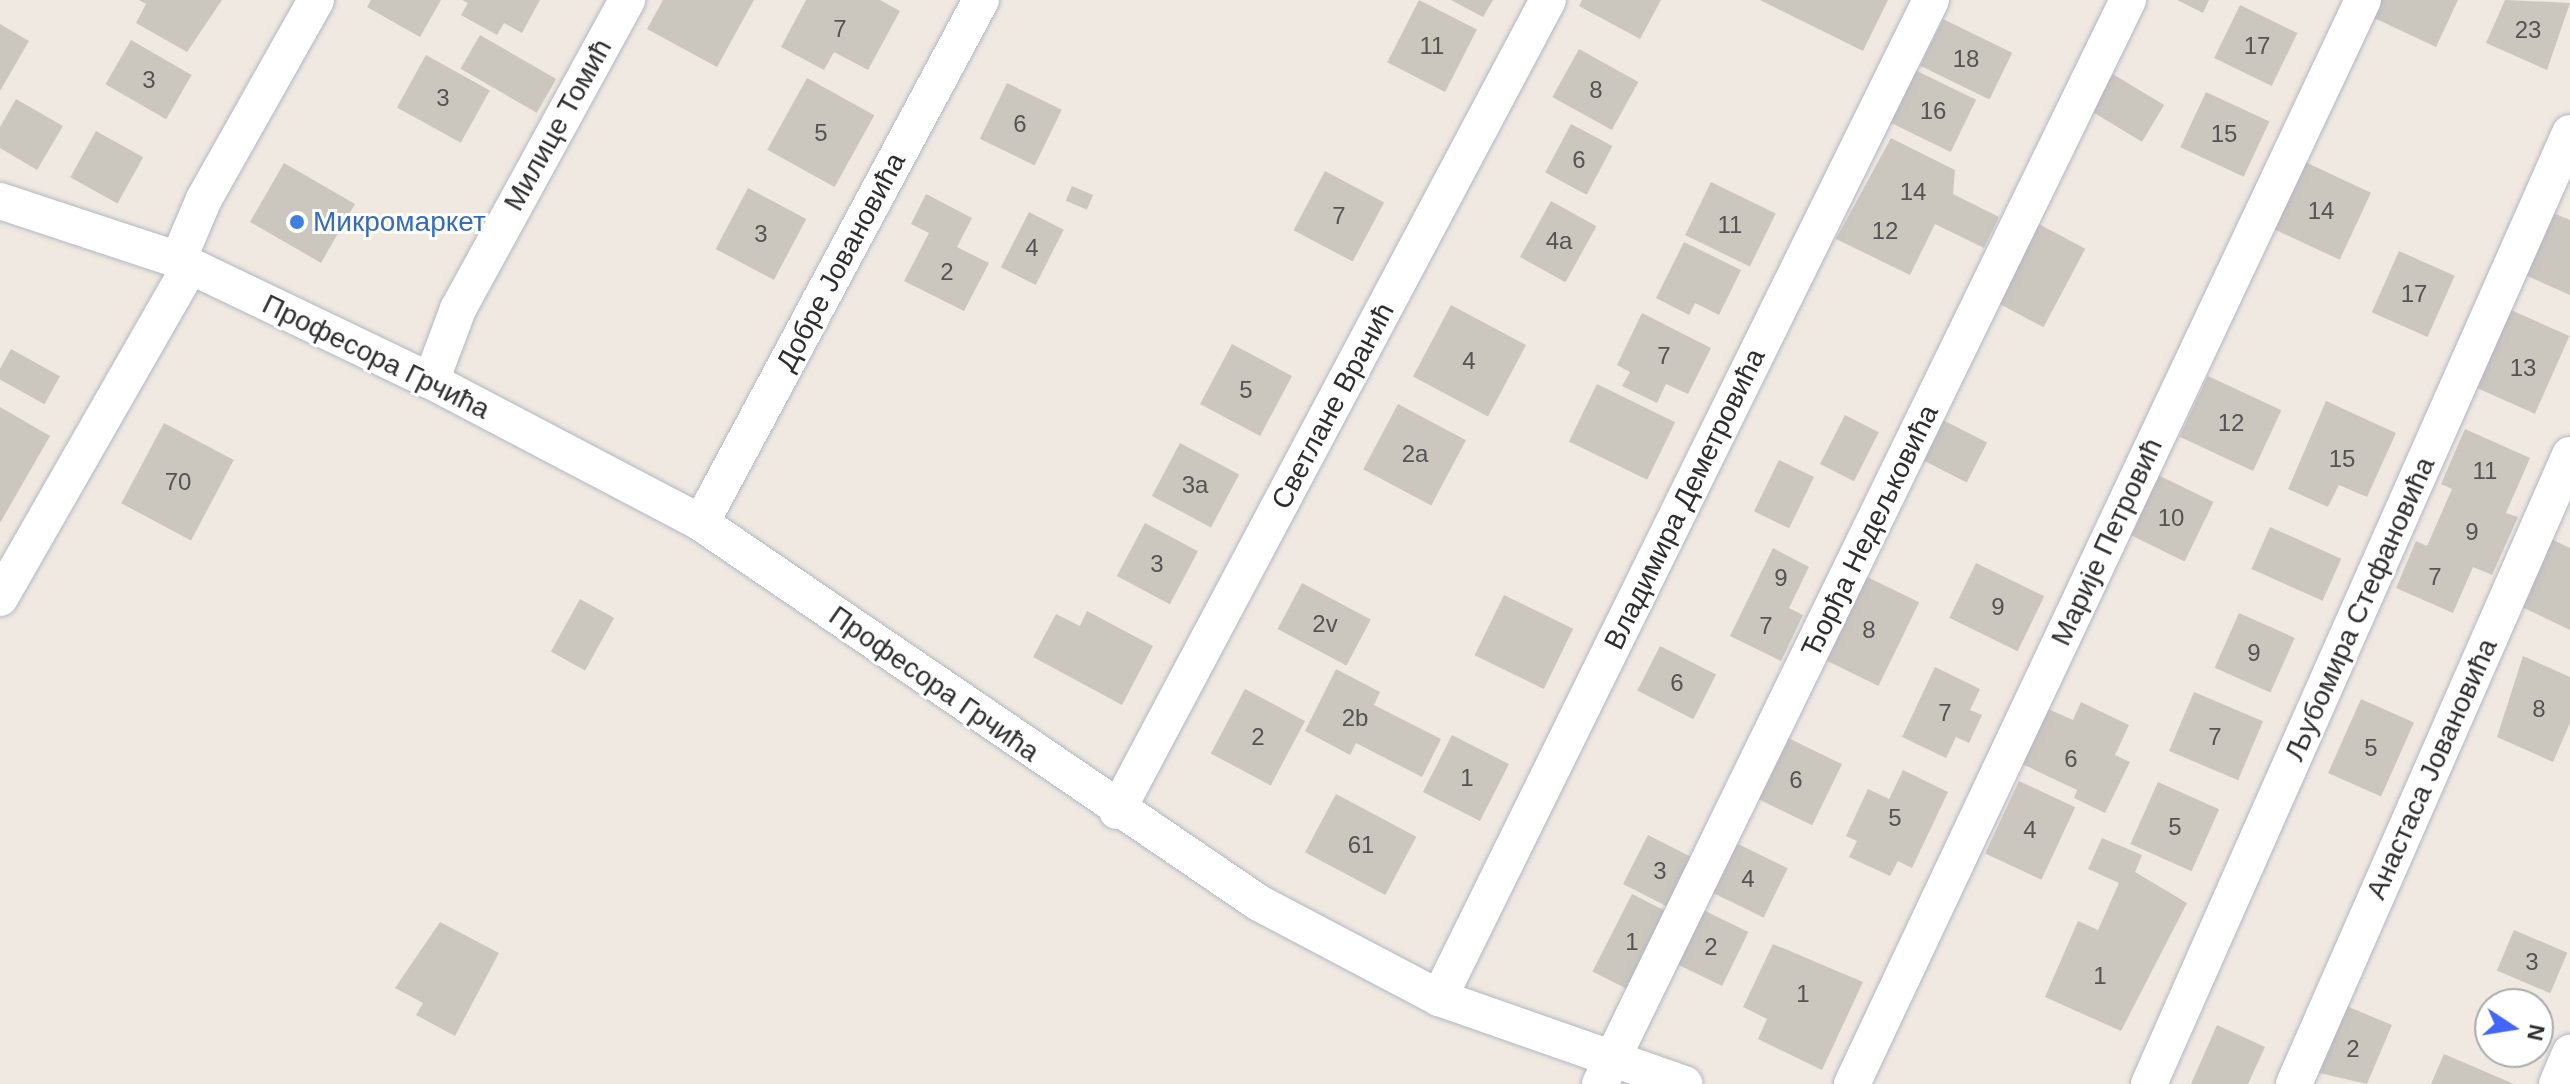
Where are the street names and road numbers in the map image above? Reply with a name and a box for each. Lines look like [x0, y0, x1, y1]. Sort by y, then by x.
street label: Милице Томић [497, 33, 619, 217]
street label: Добре Јовановића [769, 147, 913, 377]
street label: Професора Грчића [257, 287, 495, 427]
street label: Светлане Вранић [1264, 297, 1402, 515]
street label: Владимира Деметровића [1597, 343, 1773, 655]
street label: Ђорђа Недељковића [1794, 399, 1946, 663]
street label: Марије Петровић [2044, 433, 2170, 651]
street label: Љубомира Стефановића [2278, 452, 2442, 766]
street label: Професора Грчића [823, 599, 1045, 769]
street label: Анастаса Јовановића [2359, 634, 2505, 904]

